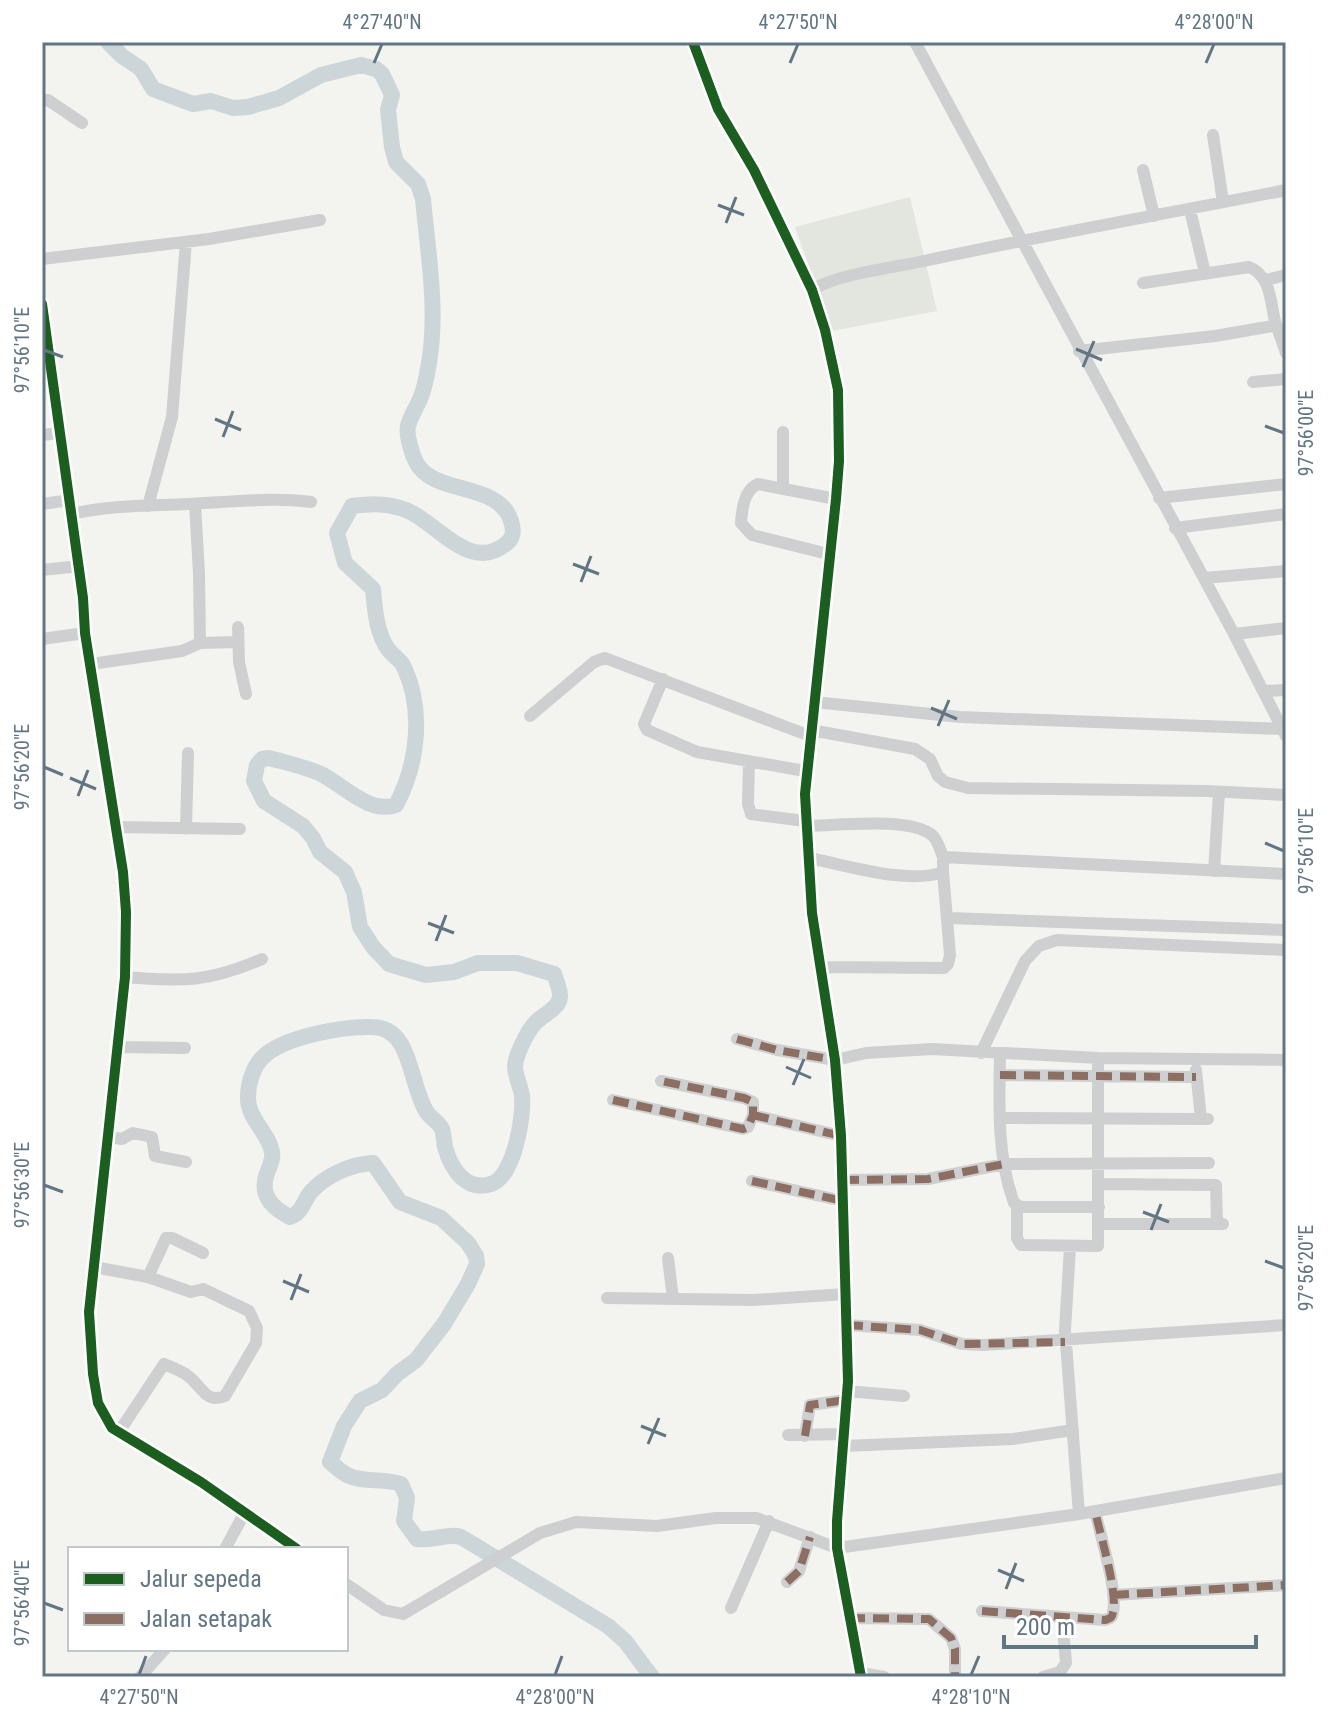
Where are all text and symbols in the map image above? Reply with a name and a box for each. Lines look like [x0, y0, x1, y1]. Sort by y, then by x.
text: 4°27'40"N [342, 10, 422, 34]
text: 4°27'50"N [758, 10, 838, 34]
text: 4°28'00"N [1174, 10, 1254, 34]
text: 97°56'10"E [10, 307, 34, 393]
text: 97°56'00"E [1294, 390, 1318, 476]
text: 97°56'20"E [10, 724, 34, 810]
text: 97°56'10"E [1294, 808, 1318, 894]
text: 97°56'30"E [10, 1142, 34, 1228]
text: 97°56'20"E [1294, 1225, 1318, 1311]
legend [68, 1547, 348, 1651]
text: 97°56'40"E [10, 1560, 34, 1646]
text: Jalur sepeda [140, 1565, 262, 1593]
scale bar [1004, 1599, 1256, 1649]
text: Jalan setapak [140, 1605, 272, 1633]
text: 200 m [1016, 1613, 1075, 1641]
text: 4°27'50"N [99, 1685, 179, 1709]
text: 4°28'00"N [515, 1685, 595, 1709]
text: 4°28'10"N [931, 1685, 1011, 1709]

